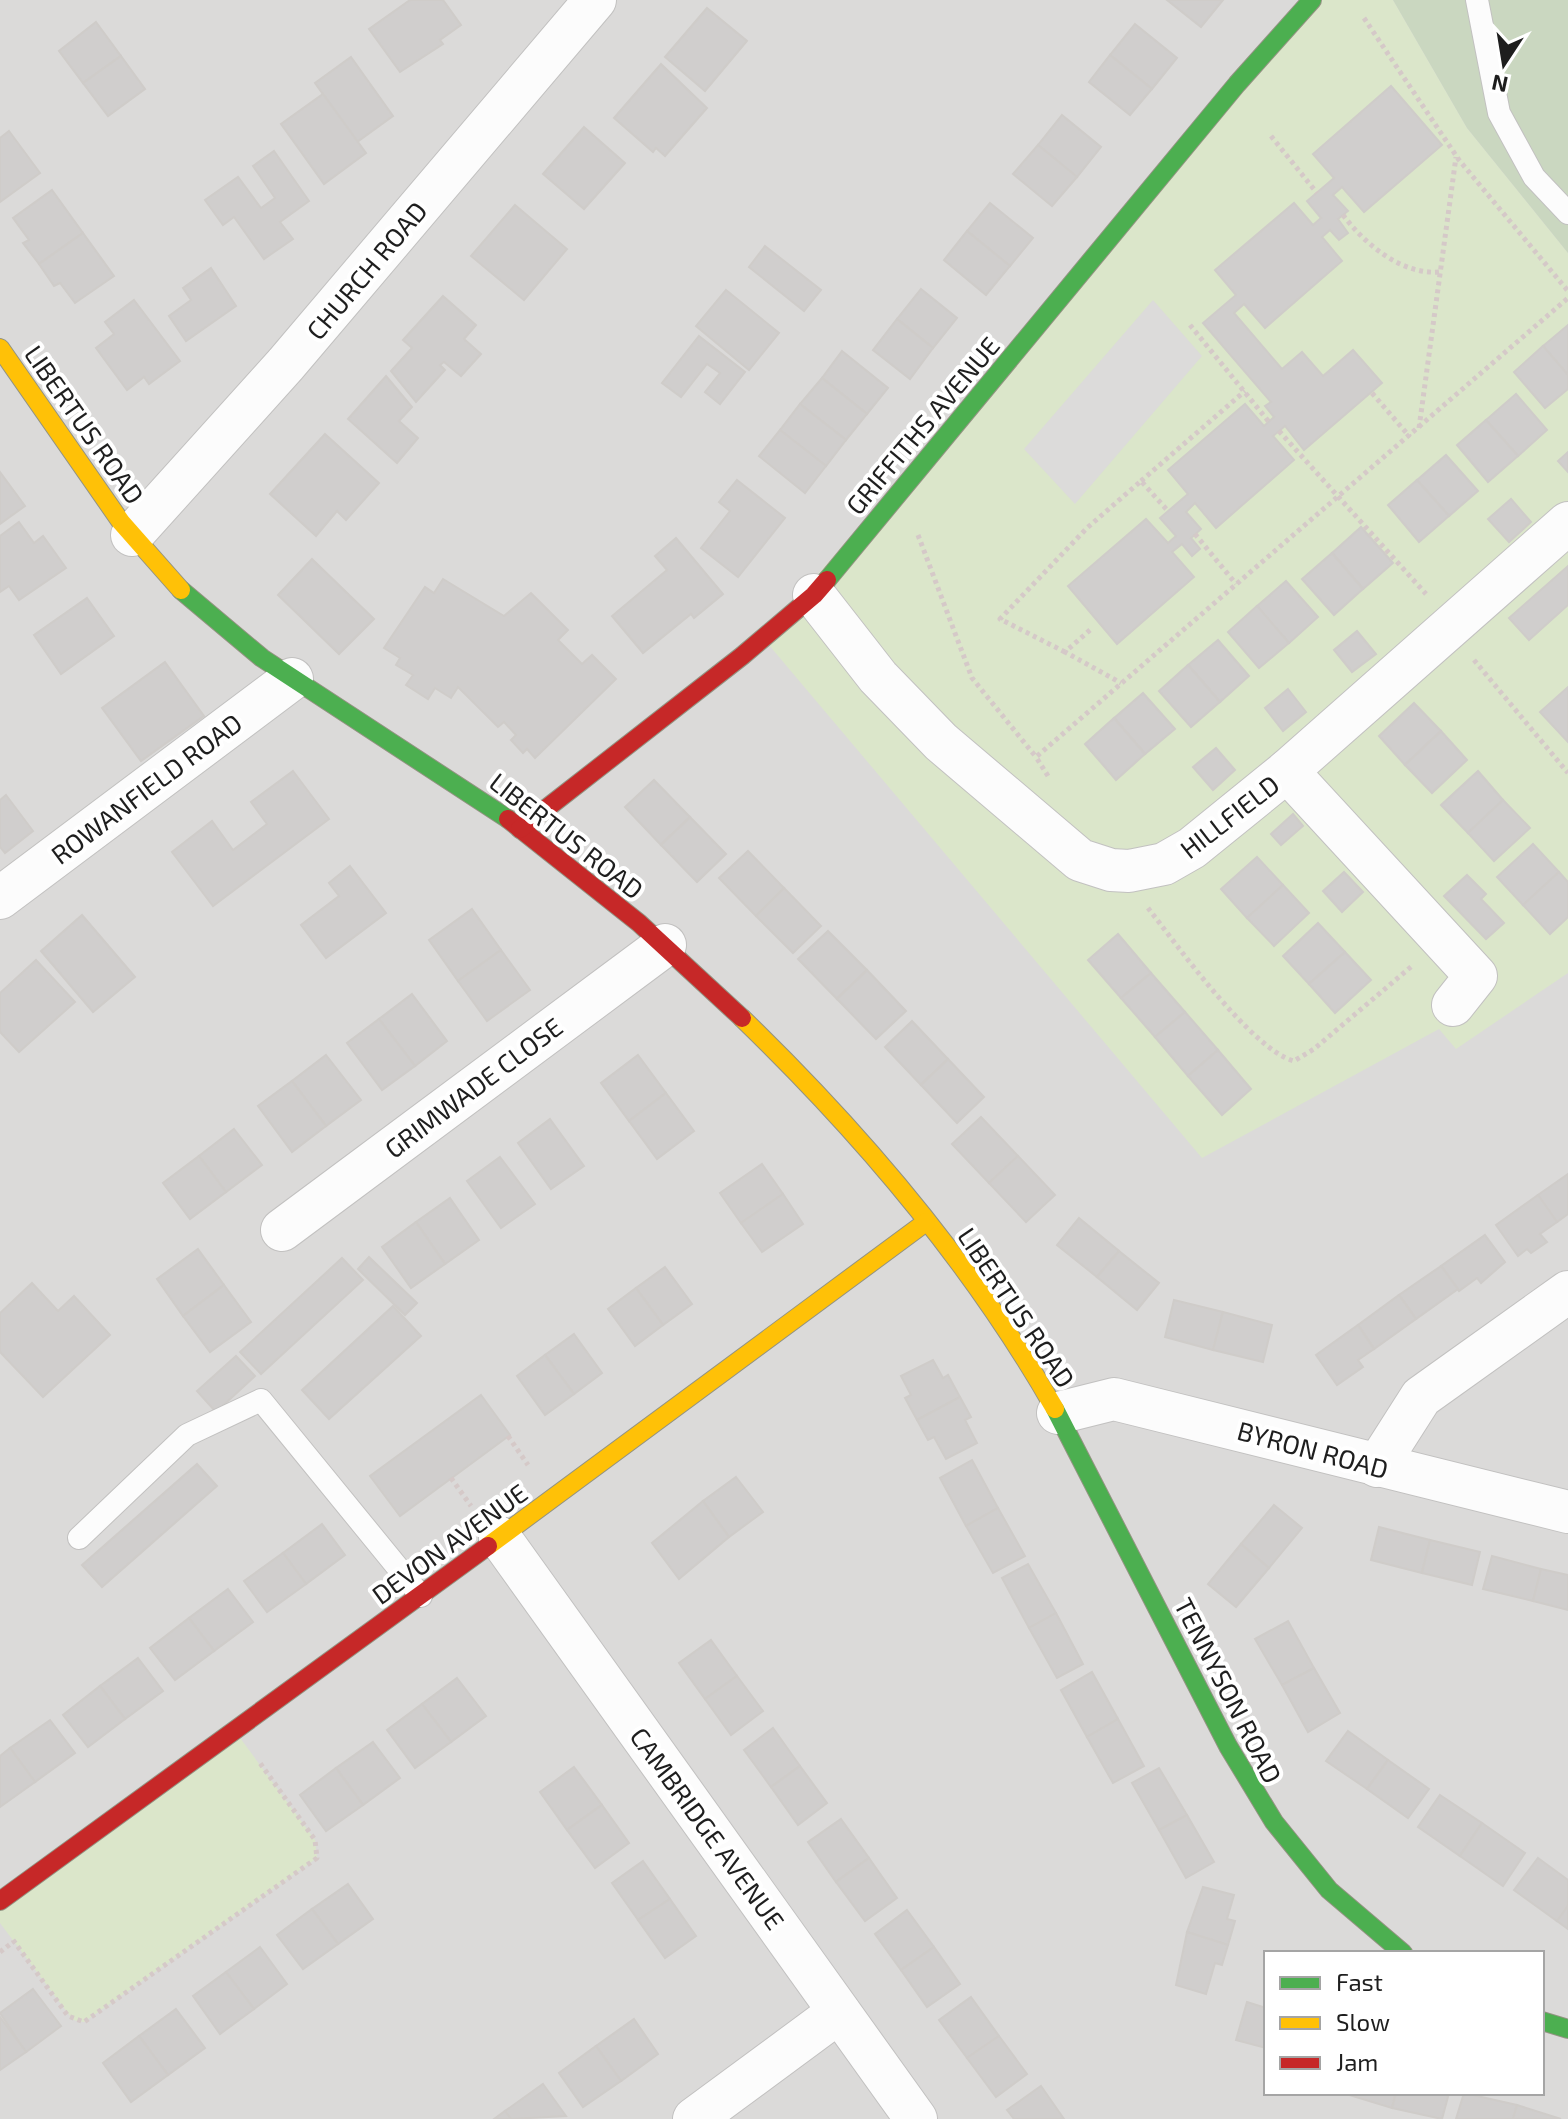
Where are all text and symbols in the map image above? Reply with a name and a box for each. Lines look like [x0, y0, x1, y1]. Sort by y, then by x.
north arrow [1464, 24, 1544, 104]
text: N [1489, 70, 1510, 99]
street label: CHURCH ROAD [299, 195, 433, 345]
street label: GRIFFITHS AVENUE [839, 330, 1005, 520]
street label: LIBERTUS ROAD [19, 339, 151, 509]
street label: ROWANFIELD ROAD [45, 706, 247, 870]
street label: LIBERTUS ROAD [484, 765, 650, 905]
street label: HILLFIELD [1173, 768, 1285, 864]
street label: GRIMWADE CLOSE [378, 1010, 568, 1164]
street label: LIBERTUS ROAD [952, 1221, 1082, 1393]
street label: BYRON ROAD [1234, 1414, 1392, 1484]
street label: DEVON AVENUE [365, 1476, 533, 1610]
street label: TENNYSON ROAD [1169, 1592, 1289, 1788]
street label: CAMBRIDGE AVENUE [624, 1721, 792, 1935]
legend [1264, 1951, 1544, 2095]
text: Fast [1336, 1967, 1383, 1996]
text: Slow [1336, 2007, 1390, 2036]
text: Jam [1336, 2047, 1378, 2076]

